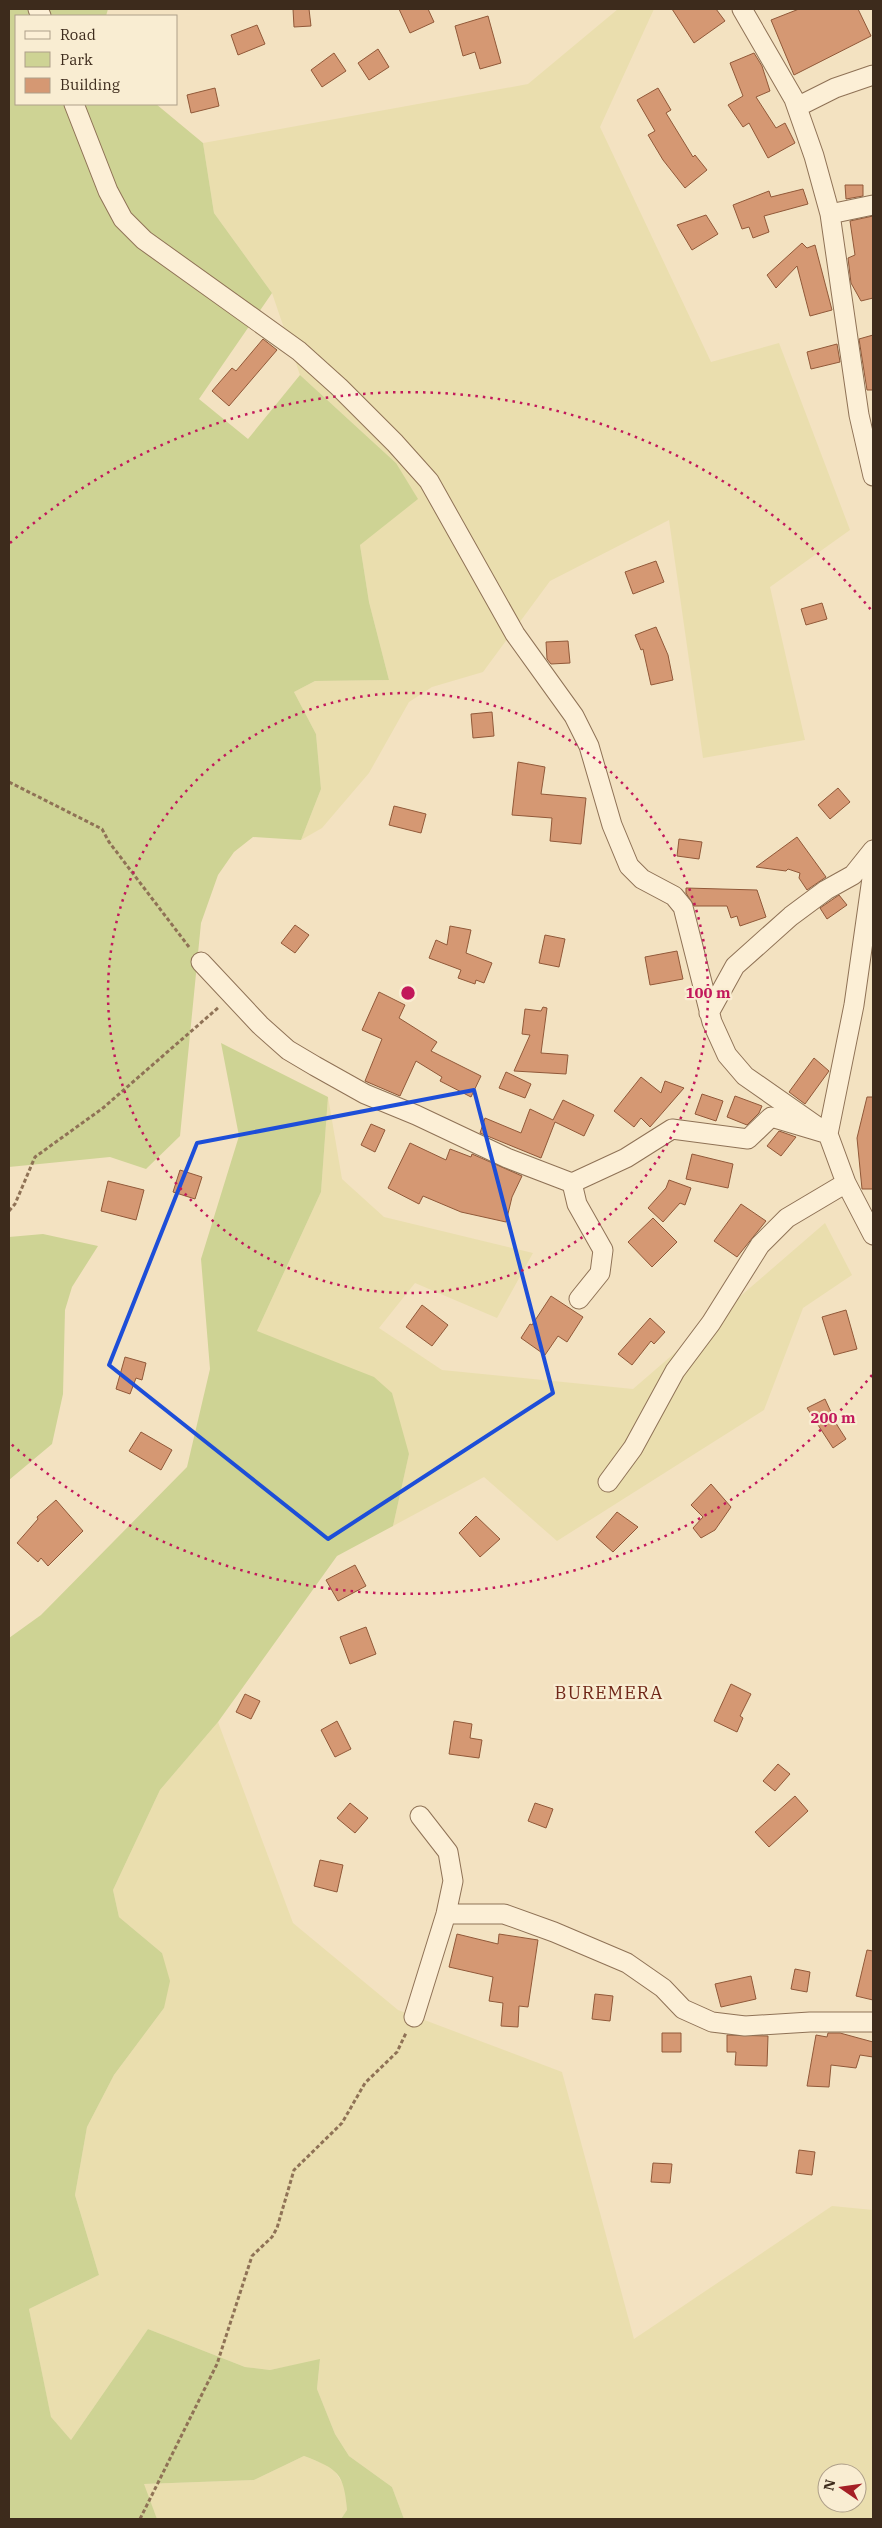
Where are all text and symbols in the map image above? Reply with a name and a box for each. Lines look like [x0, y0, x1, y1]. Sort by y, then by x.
legend [15, 15, 178, 105]
text: Road [60, 25, 96, 44]
text: Park [60, 50, 93, 69]
text: Building [60, 75, 120, 94]
text: 100 m [685, 983, 731, 1002]
centre of rings [399, 984, 417, 1002]
text: 200 m [810, 1408, 856, 1427]
district label: BUREMERA [555, 1681, 663, 1704]
north arrow [817, 2463, 867, 2513]
text: N [819, 2478, 839, 2492]

